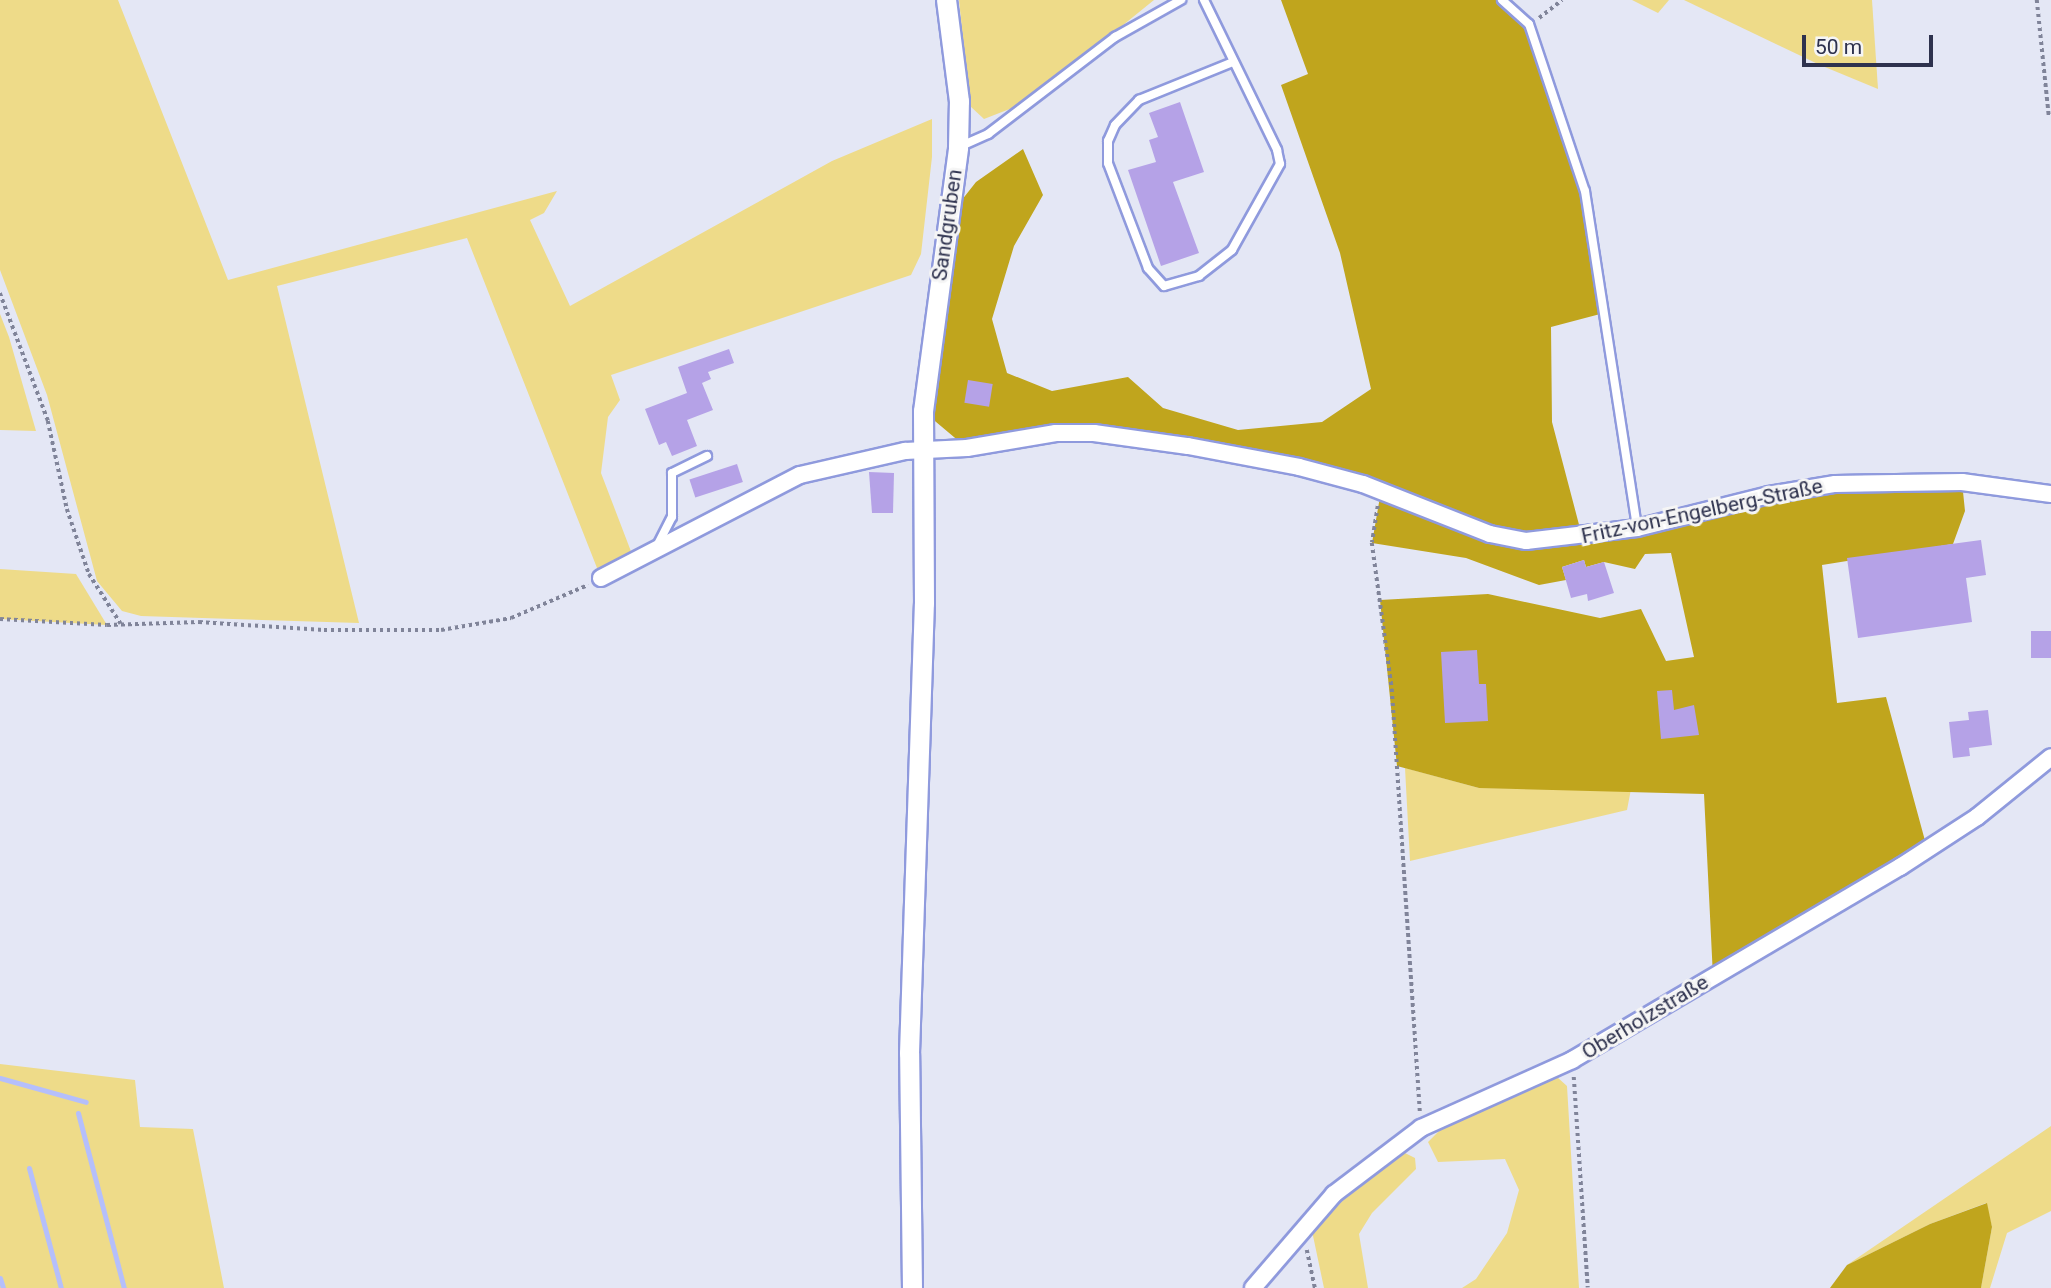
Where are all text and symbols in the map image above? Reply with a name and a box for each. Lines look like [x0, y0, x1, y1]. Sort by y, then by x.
scale bar [1806, 21, 1937, 65]
text: 50 m [1815, 35, 1862, 59]
street label: Sandgruben [927, 168, 967, 282]
street label: Fritz-von-Engelberg-Straße [1579, 473, 1825, 549]
street label: Oberholzstraße [1577, 969, 1713, 1065]

